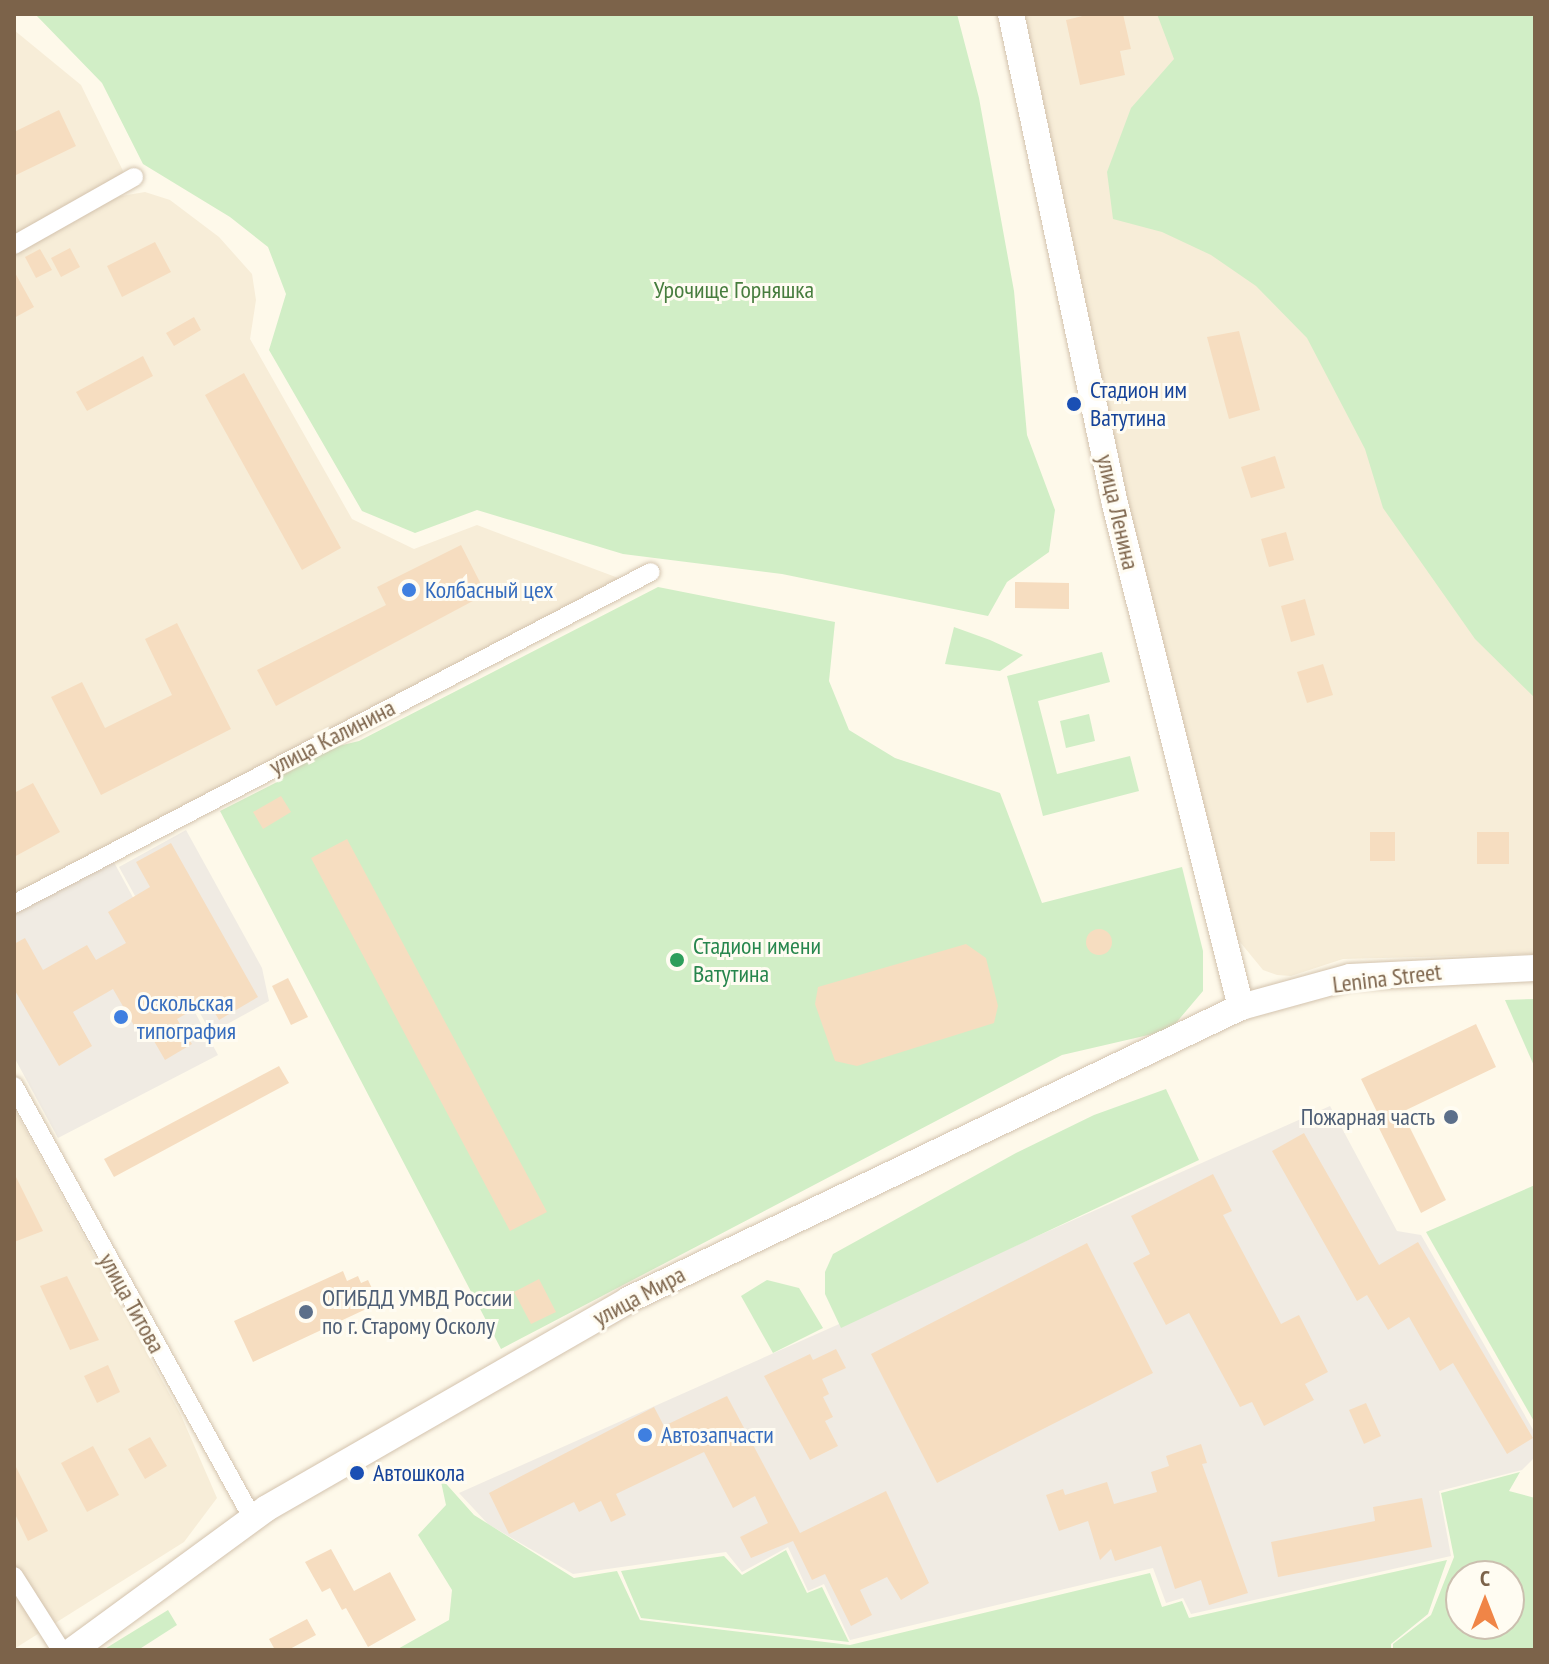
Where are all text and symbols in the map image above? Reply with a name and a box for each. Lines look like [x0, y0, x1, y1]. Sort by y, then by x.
park label: Урочище Горняшка [654, 276, 814, 304]
place label: Стадион им Ватутина [1090, 376, 1187, 432]
marker: Стадион им Ватутина [1065, 395, 1083, 413]
street label: улица Ленина [1091, 452, 1145, 572]
place label: Колбасный цех [425, 576, 553, 604]
marker: Колбасный цех [400, 581, 418, 599]
street label: улица Калинина [264, 693, 400, 781]
place label: Стадион имени Ватутина [693, 932, 821, 988]
marker: Стадион имени Ватутина [668, 951, 686, 969]
street label: Lenina Street [1331, 957, 1443, 999]
place label: Оскольская типография [137, 989, 236, 1045]
marker: Оскольская типография [112, 1008, 130, 1026]
place label: Пожарная часть [1301, 1103, 1435, 1131]
marker: Пожарная часть [1442, 1108, 1460, 1126]
street label: улица Титова [93, 1248, 171, 1358]
street label: улица Мира [588, 1260, 690, 1332]
place label: ОГИБДД УМВД России по г. Старому Осколу [322, 1284, 513, 1340]
marker: ОГИБДД УМВД России по г. Старому Осколу [297, 1303, 315, 1321]
place label: Автозапчасти [661, 1421, 774, 1449]
marker: Автозапчасти [636, 1426, 654, 1444]
place label: Автошкола [373, 1459, 465, 1487]
marker: Автошкола [348, 1464, 366, 1482]
north arrow [1445, 1560, 1525, 1640]
text: С [1480, 1564, 1490, 1592]

